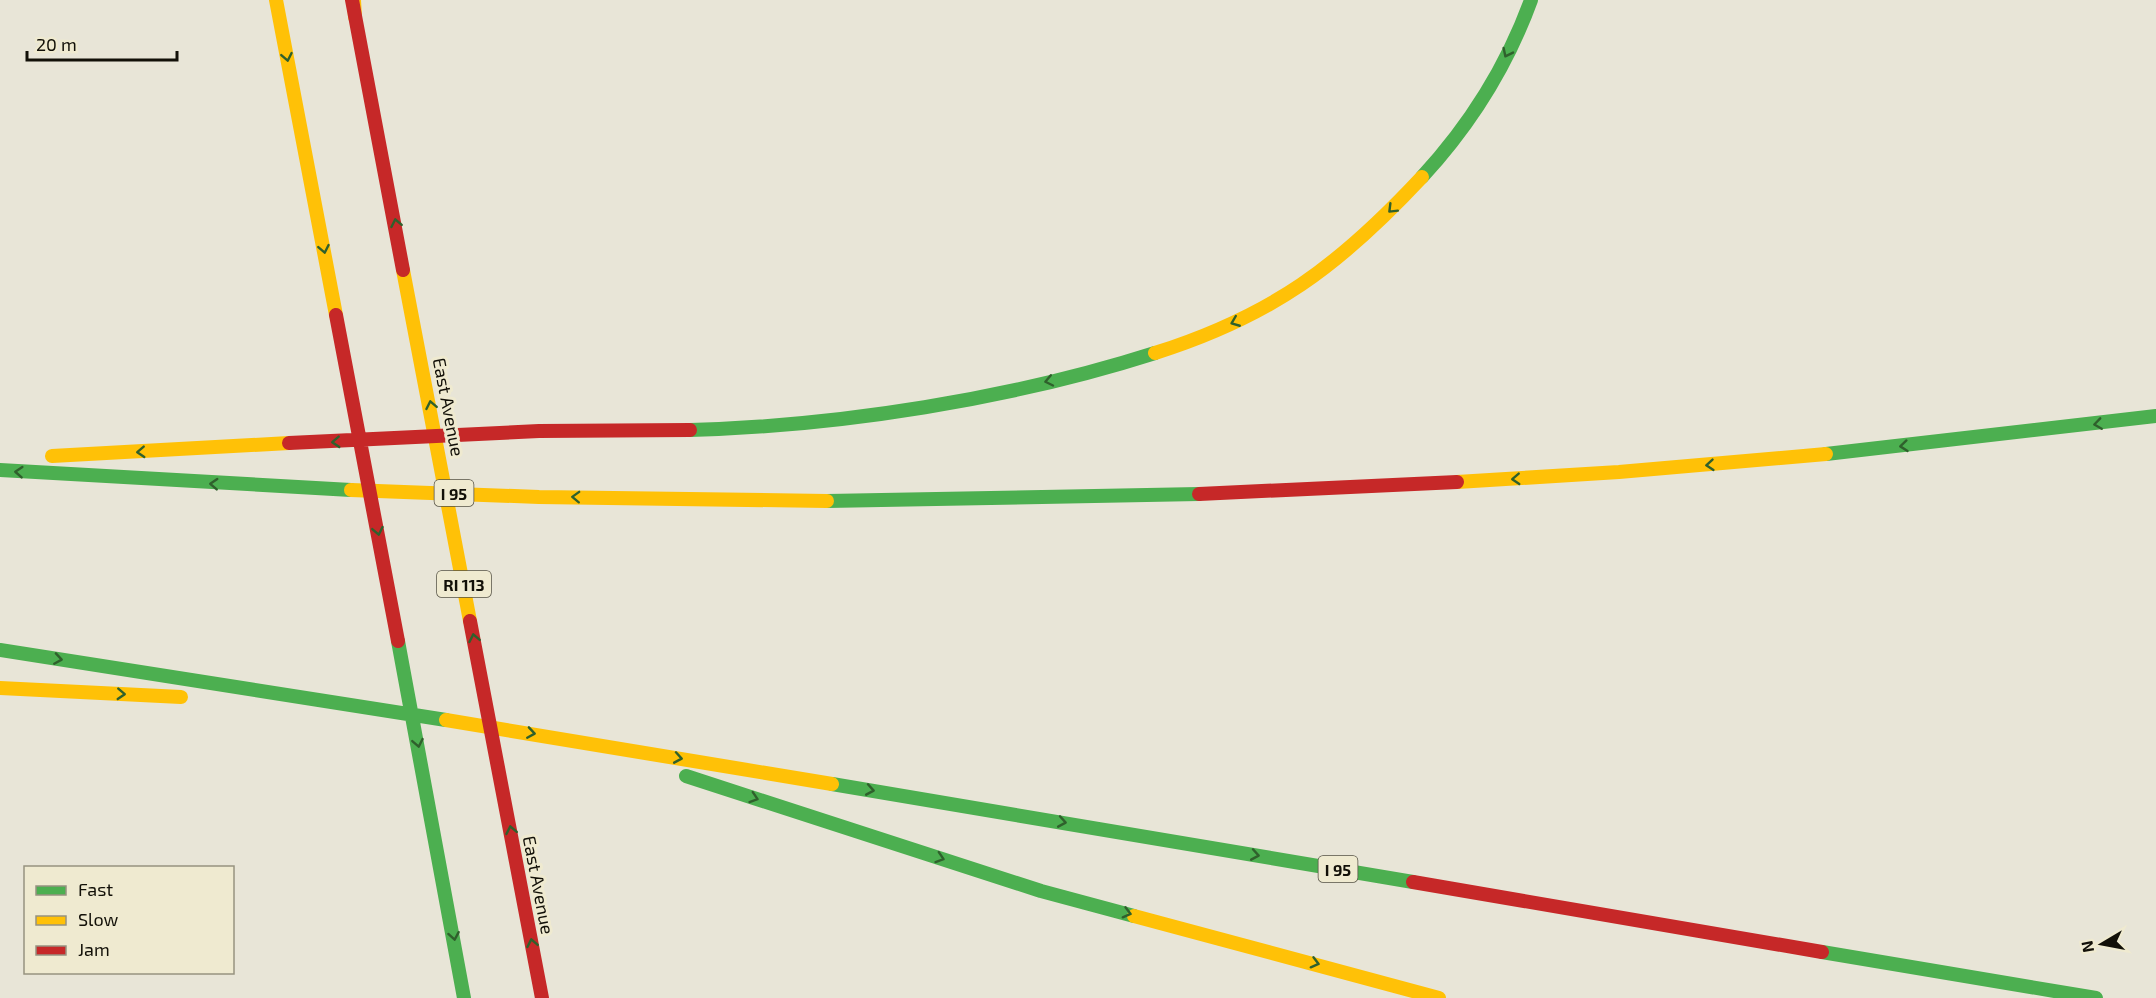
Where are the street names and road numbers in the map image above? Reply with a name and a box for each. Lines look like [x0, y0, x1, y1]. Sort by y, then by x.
street label: East Avenue [429, 356, 469, 458]
road number: I 95 [434, 480, 474, 506]
road number: RI 113 [437, 571, 491, 597]
street label: East Avenue [519, 834, 559, 936]
road number: I 95 [1318, 856, 1358, 882]

